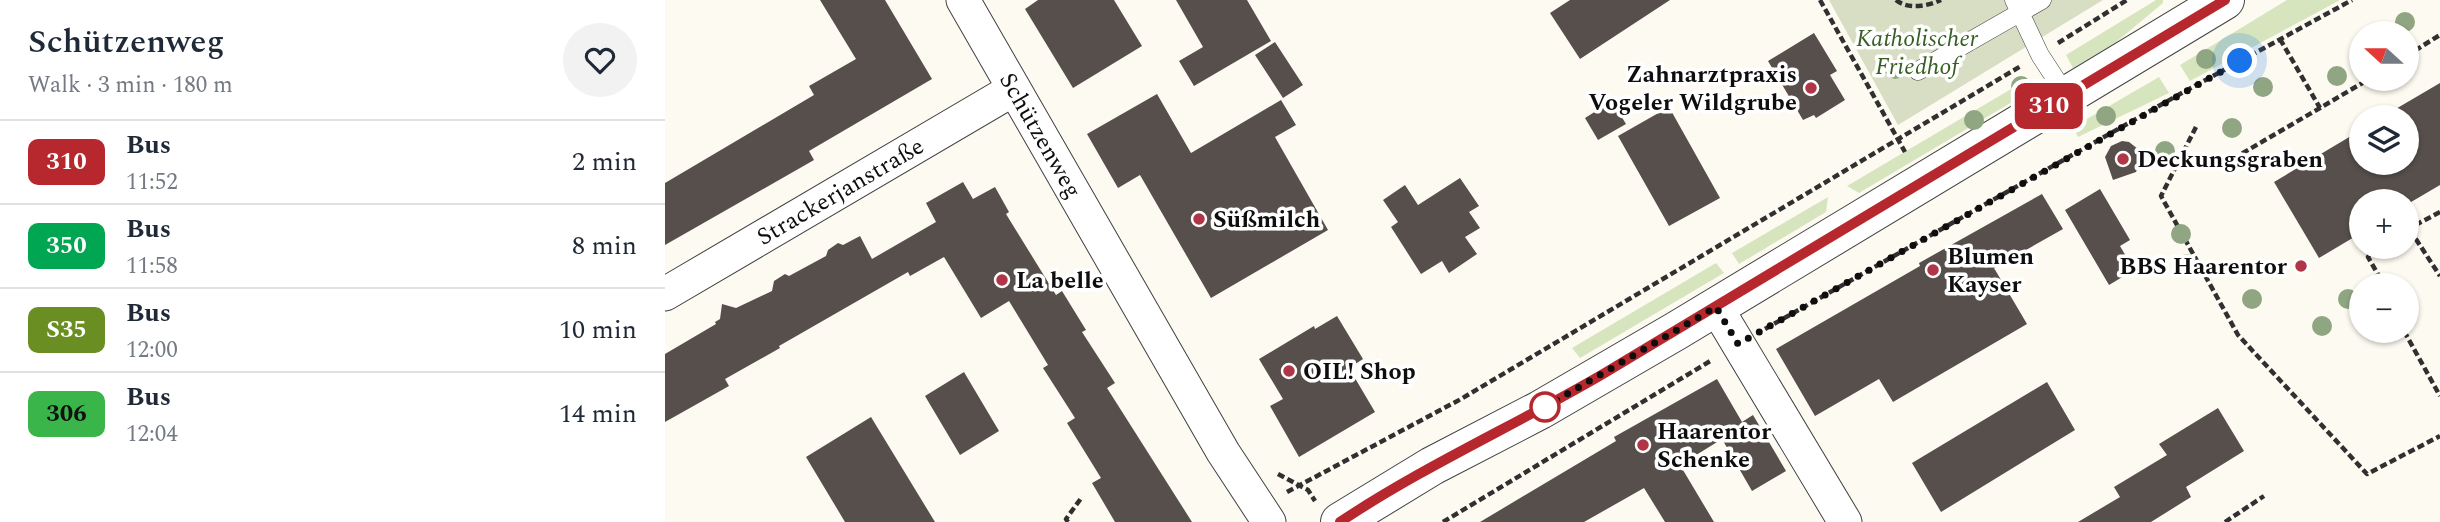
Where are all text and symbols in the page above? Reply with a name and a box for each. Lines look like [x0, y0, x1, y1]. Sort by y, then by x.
text: Schützenweg [28, 17, 224, 67]
park label: Katholischer Friedhof [1856, 21, 1979, 85]
north arrow [2349, 21, 2419, 91]
map controls [2349, 21, 2419, 343]
button: heart [563, 23, 637, 97]
your location [2222, 43, 2257, 78]
place label: Zahnarztpraxis Vogeler Wildgrube [1588, 57, 1797, 121]
street label: Schützenweg [989, 66, 1090, 205]
text: Walk · 3 min · 180 m [28, 68, 233, 103]
marker: Zahnarztpraxis Vogeler Wildgrube [1803, 80, 1819, 96]
line badge: 310 [2009, 83, 2089, 129]
text: 310 [2029, 88, 2069, 124]
button: layers [2349, 105, 2419, 175]
text: Bus [126, 125, 171, 165]
street label: Strackerjanstraße [750, 129, 931, 255]
text: 2 min [572, 142, 637, 182]
place label: Deckungsgraben [2137, 142, 2323, 178]
text: 310 [46, 144, 87, 180]
marker: Deckungsgraben [2115, 151, 2131, 167]
text: 11:52 [126, 165, 178, 200]
button: + [2349, 189, 2419, 259]
place label: Süßmilch [1213, 202, 1320, 238]
text: Bus [126, 209, 171, 249]
marker: Süßmilch [1191, 211, 1207, 227]
text: 8 min [572, 226, 637, 266]
text: 350 [46, 228, 87, 264]
place label: Blumen Kayser [1947, 239, 2034, 303]
text: 11:58 [126, 249, 178, 284]
place label: BBS Haarentor [2119, 249, 2288, 285]
marker: BBS Haarentor [2293, 258, 2309, 274]
marker: Blumen Kayser [1925, 262, 1941, 278]
place label: La belle [1016, 263, 1104, 299]
marker: La belle [994, 272, 1010, 288]
button: − [2349, 273, 2419, 343]
text: Bus [126, 293, 171, 333]
text: 10 min [559, 310, 637, 350]
text: S35 [46, 312, 87, 348]
text: 12:00 [126, 333, 178, 368]
place label: OIL! Shop [1303, 354, 1416, 390]
marker: OIL! Shop [1281, 363, 1297, 379]
text: Bus [126, 377, 171, 417]
unlabelled marker [1530, 392, 1560, 422]
text: 14 min [559, 394, 637, 434]
text: 306 [46, 396, 87, 432]
place label: Haarentor Schenke [1657, 414, 1772, 478]
text: 12:04 [126, 417, 178, 452]
marker: Haarentor Schenke [1635, 437, 1651, 453]

